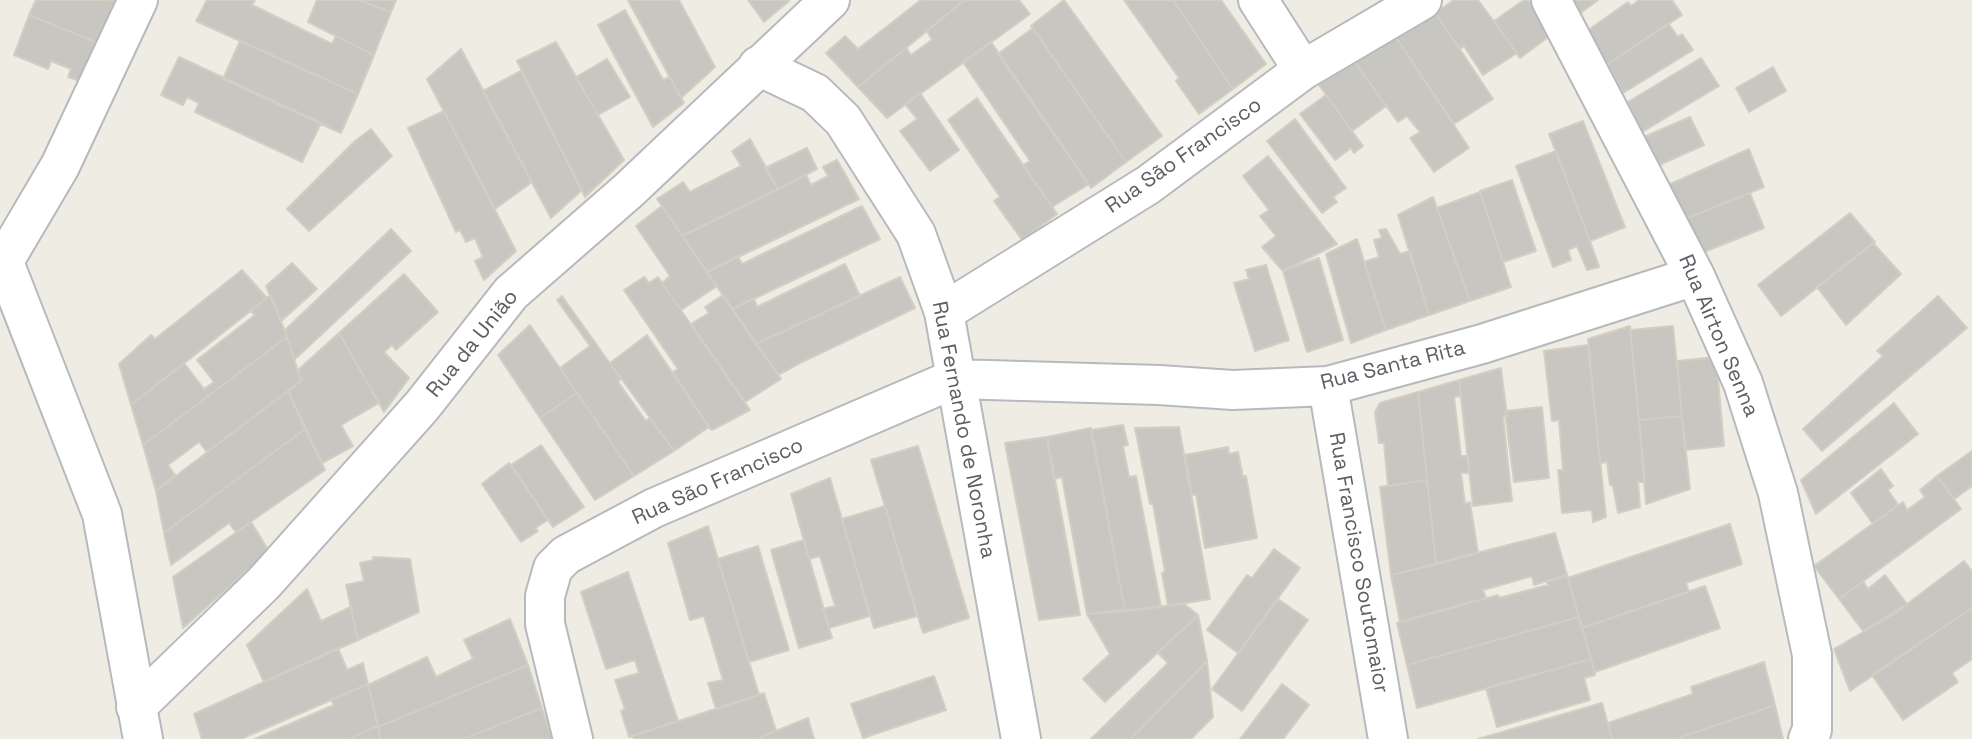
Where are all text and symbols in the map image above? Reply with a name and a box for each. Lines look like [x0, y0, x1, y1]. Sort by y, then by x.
street label: Rua São Francisco [1101, 93, 1267, 219]
street label: Rua Airton Senna [1673, 251, 1763, 421]
street label: Rua da União [422, 285, 524, 403]
street label: Rua Fernando de Noronha [926, 299, 1000, 561]
street label: Rua Santa Rita [1318, 336, 1468, 396]
street label: Rua Francisco Soutomaior [1323, 431, 1393, 695]
street label: Rua São Francisco [628, 433, 808, 531]

